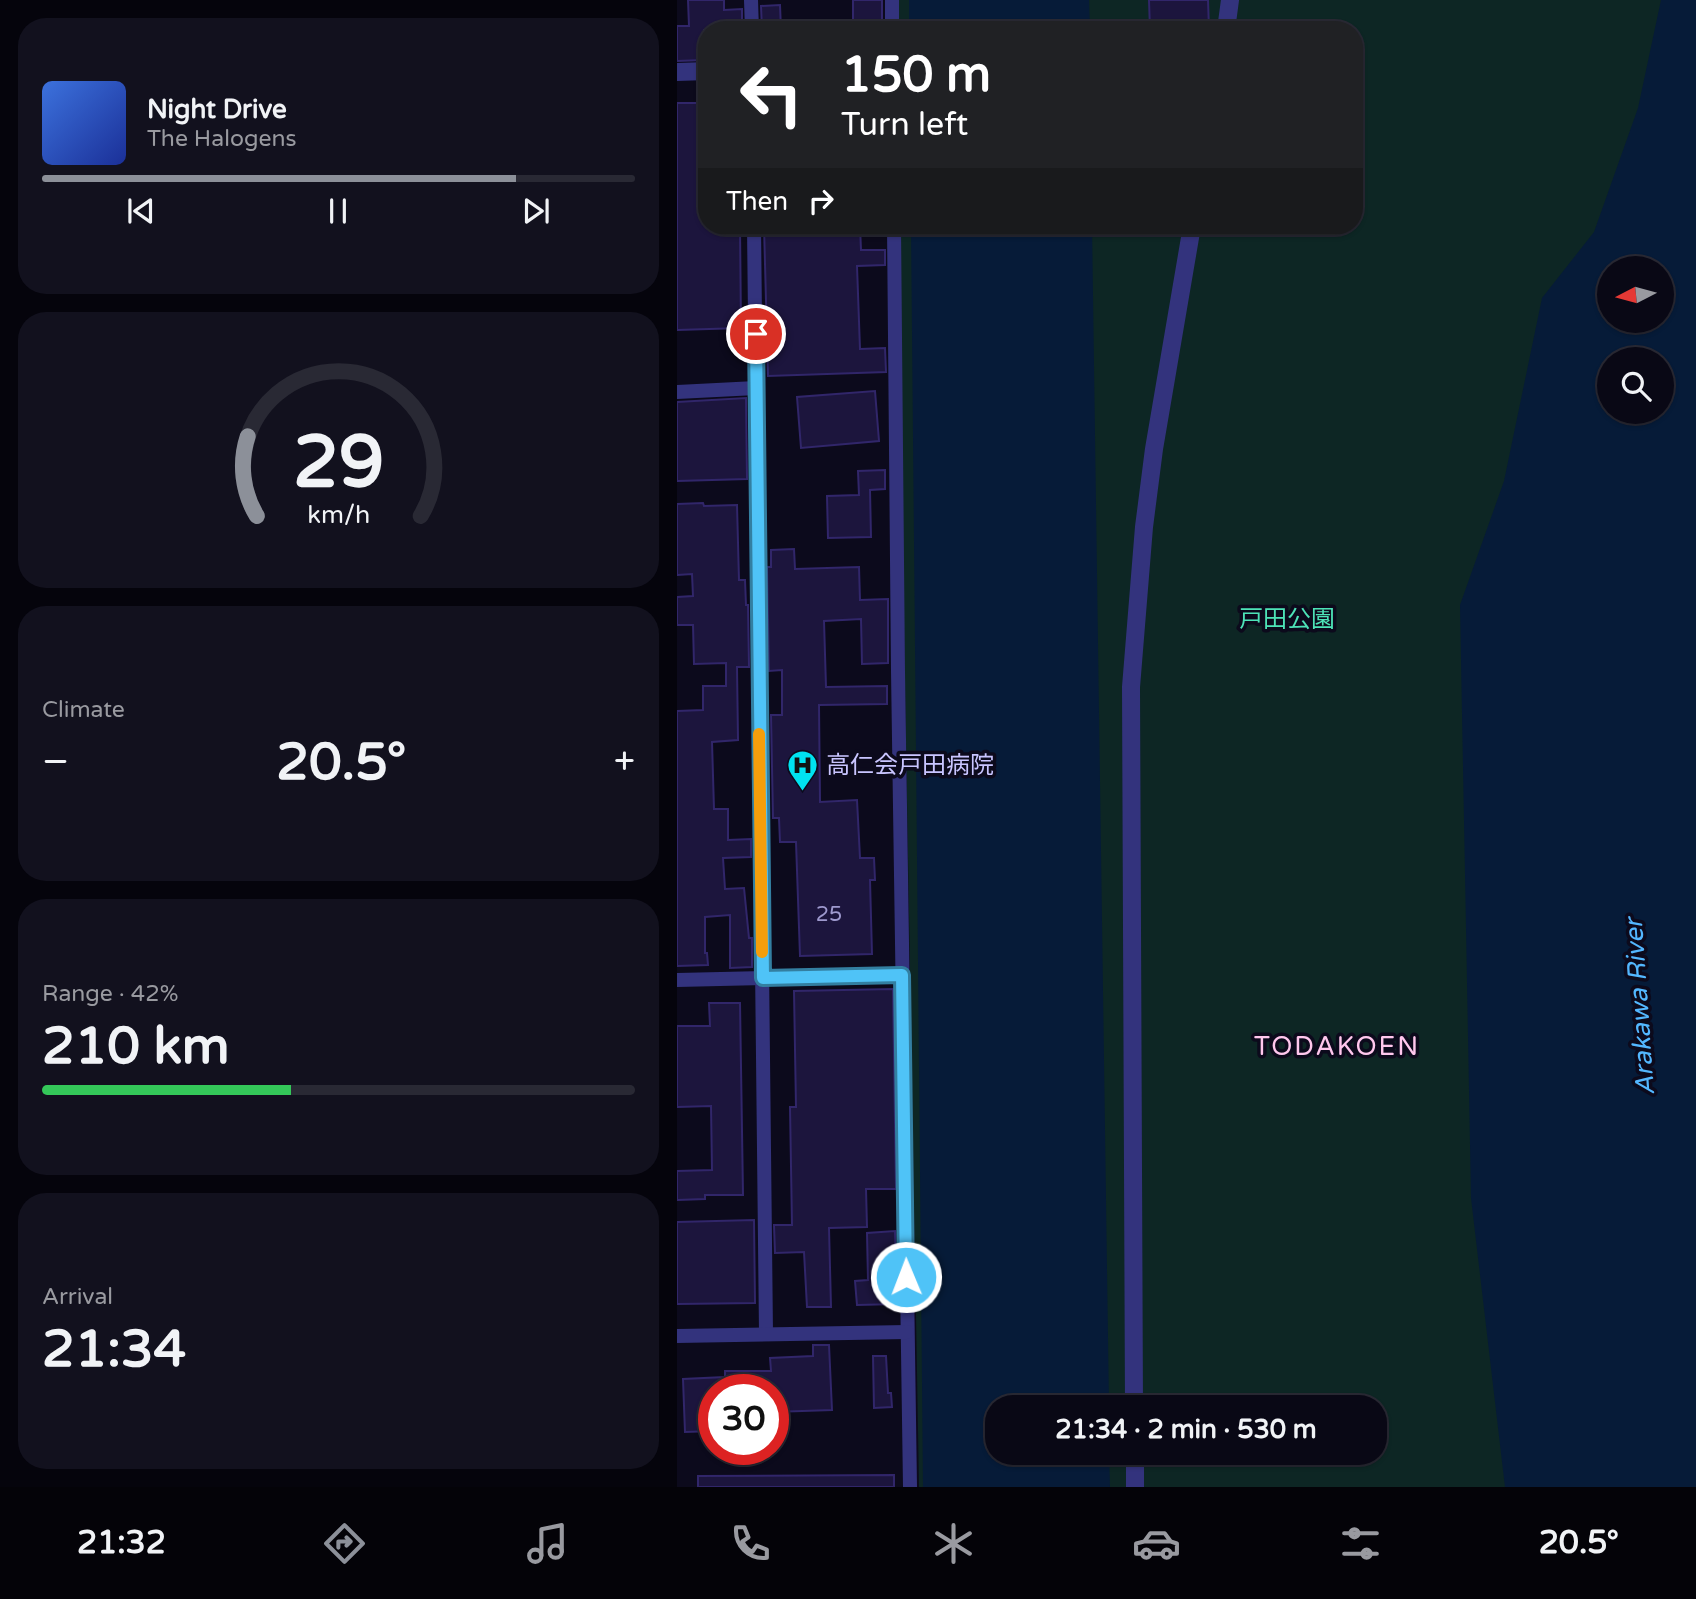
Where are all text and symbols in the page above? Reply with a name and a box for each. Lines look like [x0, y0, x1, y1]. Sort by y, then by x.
text: 150 m [841, 46, 991, 105]
icon: left [726, 49, 817, 140]
text: Night Drive [147, 94, 287, 125]
text: Turn left [841, 106, 968, 144]
text: The Halogens [147, 125, 296, 153]
icon: right [802, 182, 840, 220]
text: Then [726, 186, 788, 217]
icon: previous [122, 192, 160, 230]
icon: pause [319, 192, 357, 230]
icon: next [517, 192, 555, 230]
north arrow [1597, 256, 1675, 332]
map controls [1597, 256, 1674, 424]
pin [726, 304, 786, 364]
icon: arrive [737, 315, 775, 353]
button: search [1597, 347, 1674, 424]
text: 29 [293, 419, 384, 507]
text: km/h [307, 499, 370, 529]
park label: 戸田公園 [1239, 605, 1335, 634]
text: Climate [42, 696, 125, 724]
text: 20.5° [276, 731, 406, 794]
text: − [42, 739, 69, 785]
text: + [614, 739, 635, 785]
hospital icon: 高仁会戸田病院 [786, 748, 820, 792]
place label: 高仁会戸田病院 [826, 751, 994, 780]
house number: 25 [816, 902, 842, 927]
water label: Arakawa River [1618, 914, 1661, 1096]
text: Range · 42% [42, 980, 178, 1008]
text: 210 km [42, 1015, 230, 1078]
district label: TODAKOEN [1254, 1031, 1420, 1062]
position arrow [869, 1240, 943, 1314]
text: Arrival [42, 1283, 113, 1311]
text: 21:34 [42, 1318, 186, 1381]
speed limit sign: 30 [698, 1374, 789, 1465]
text: 21:34 · 2 min · 530 m [1055, 1414, 1317, 1445]
icon: directions [320, 1519, 369, 1568]
icon: music [523, 1519, 572, 1568]
icon: phone [726, 1519, 775, 1568]
icon: climate [929, 1519, 978, 1568]
icon: car [1132, 1519, 1181, 1568]
icon: filters [1336, 1519, 1385, 1568]
text: 21:32 [77, 1524, 166, 1562]
text: 20.5° [1539, 1524, 1619, 1562]

